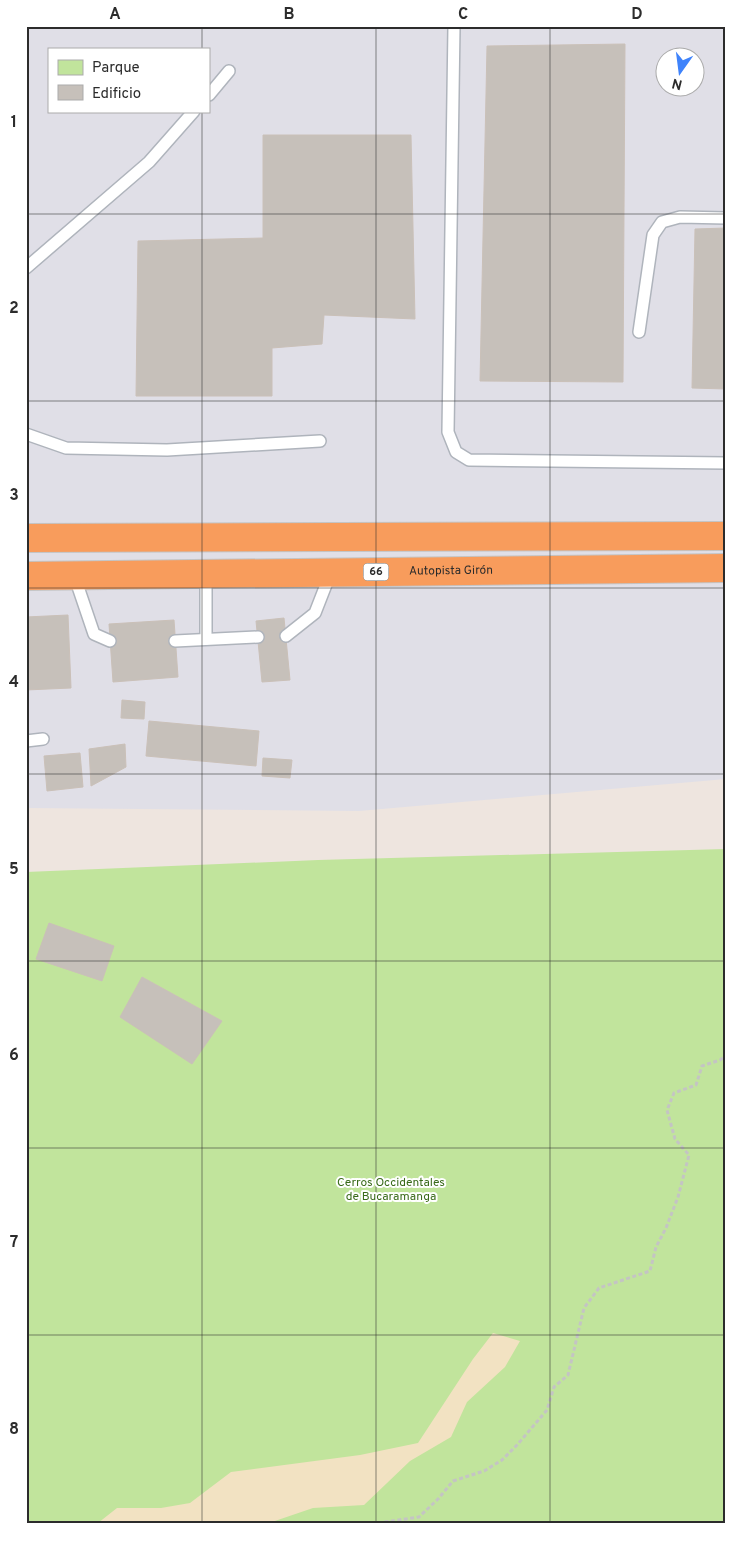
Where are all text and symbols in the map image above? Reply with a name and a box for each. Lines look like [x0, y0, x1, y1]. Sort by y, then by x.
text: A [109, 5, 121, 25]
text: B [283, 5, 295, 25]
text: C [458, 5, 468, 25]
text: D [631, 5, 643, 25]
legend [48, 48, 210, 112]
north arrow [654, 48, 704, 98]
text: Parque [92, 59, 140, 78]
text: N [670, 74, 684, 93]
text: Edificio [92, 85, 141, 104]
text: 1 [11, 113, 17, 133]
text: 2 [9, 299, 19, 319]
text: 3 [9, 486, 19, 506]
street label: Autopista Girón [409, 563, 493, 580]
road number: 66 [364, 564, 388, 580]
text: 4 [9, 673, 19, 693]
text: 5 [9, 860, 19, 880]
text: 6 [9, 1046, 19, 1066]
park label: Cerros Occidentales de Bucaramanga [337, 1175, 445, 1205]
text: 7 [10, 1233, 18, 1253]
text: 8 [9, 1420, 19, 1440]

